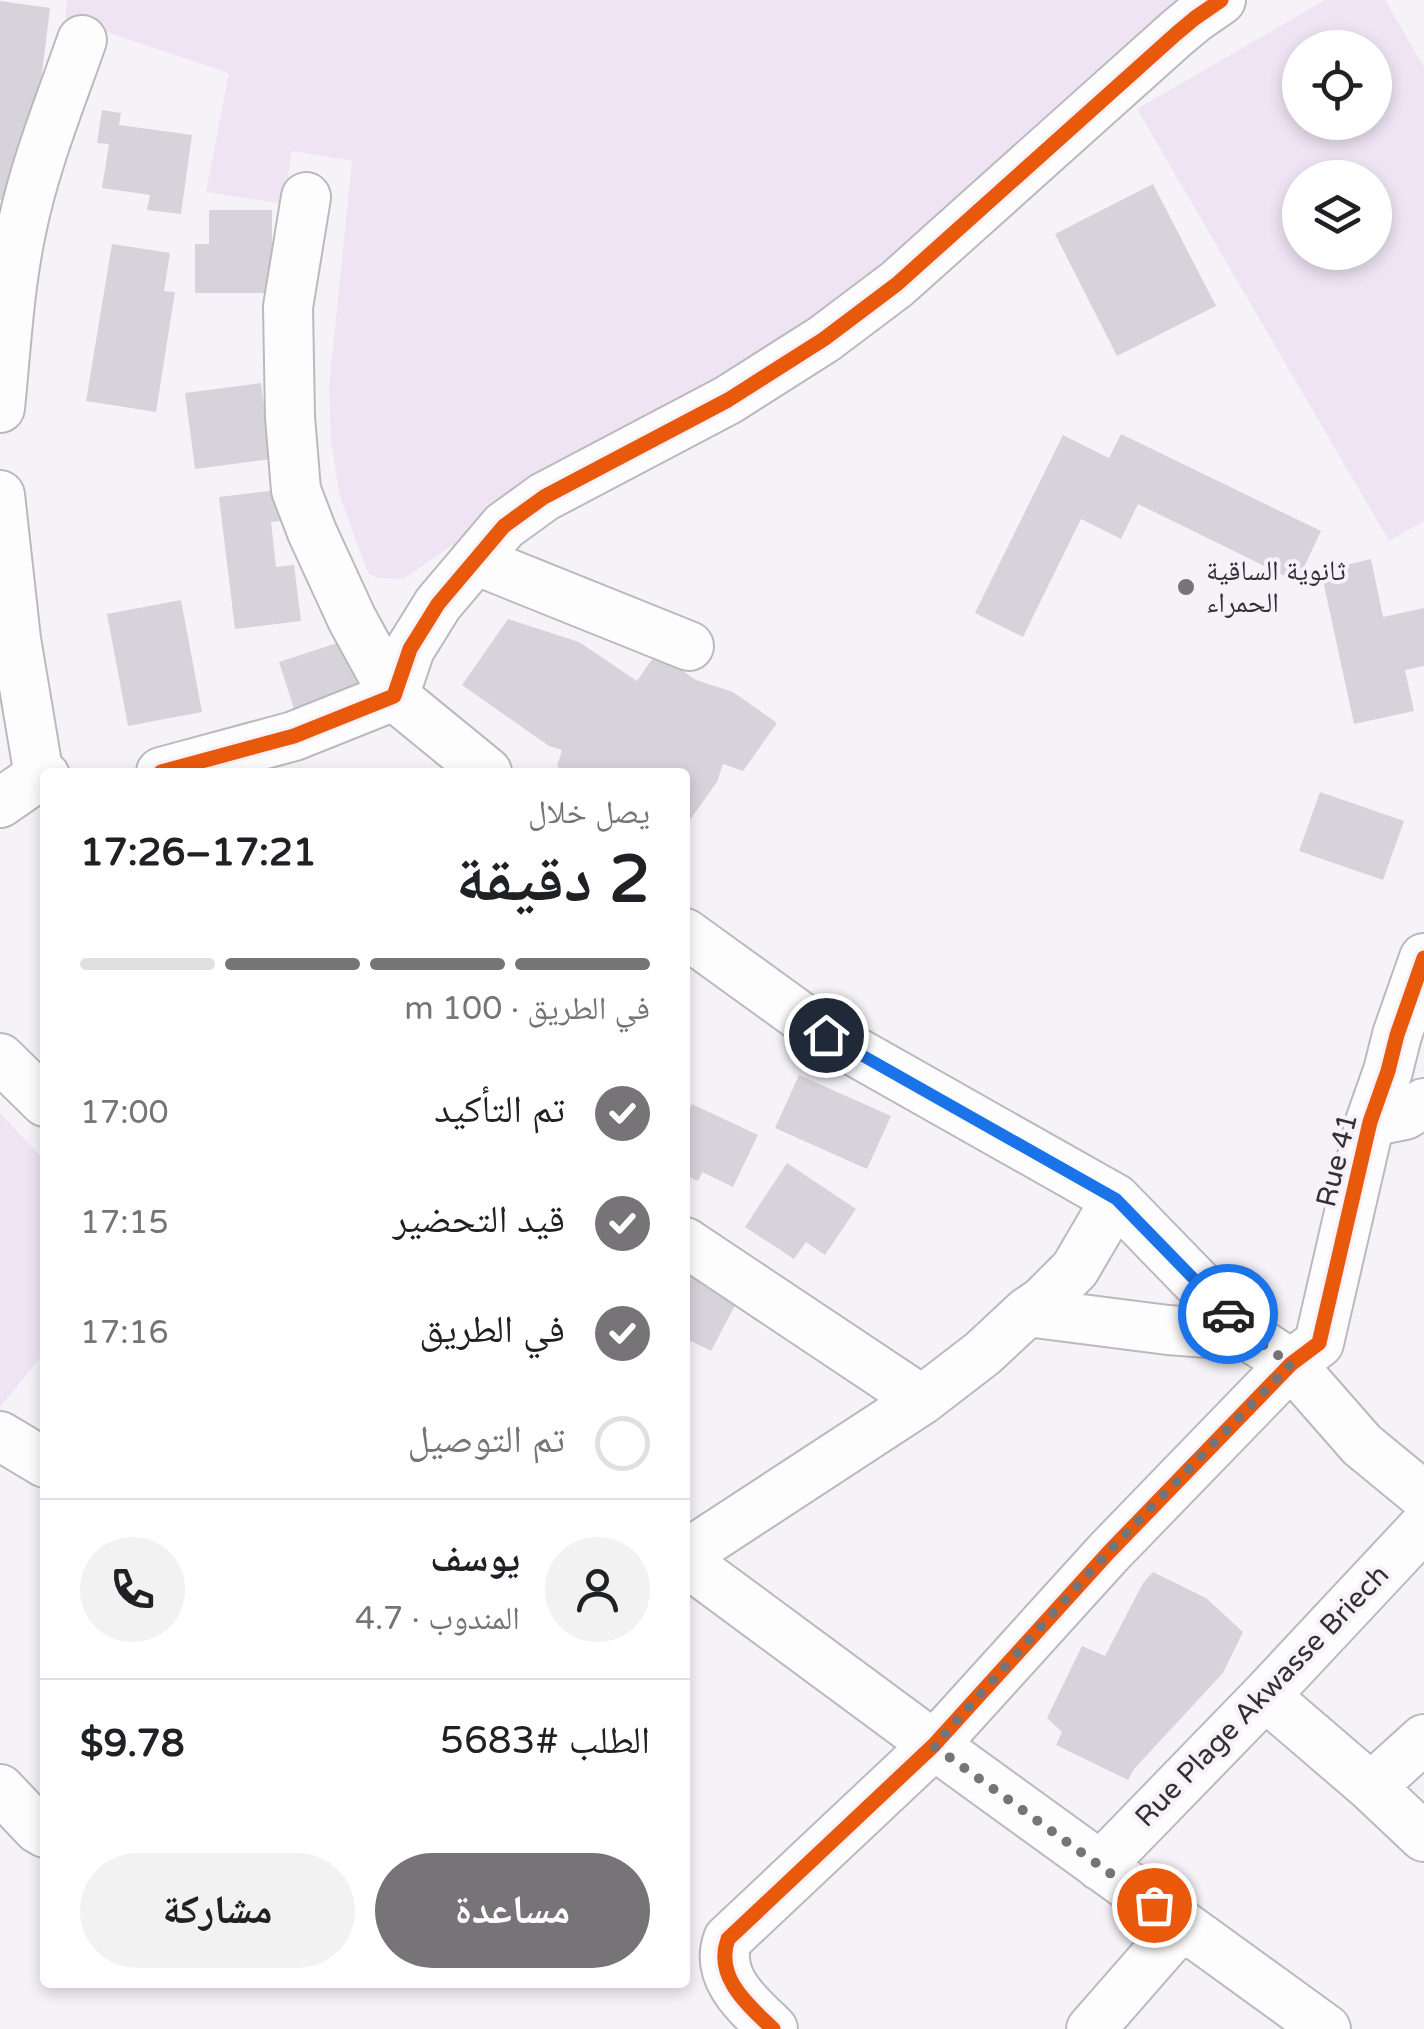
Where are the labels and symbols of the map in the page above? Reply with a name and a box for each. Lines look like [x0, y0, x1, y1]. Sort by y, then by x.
place label: ثانوية الساقية الحمراء [1206, 554, 1346, 620]
marker: ثانوية الساقية الحمراء [1175, 576, 1197, 598]
pin [784, 993, 869, 1078]
street label: Rue 41 [1309, 1110, 1365, 1210]
courier [1178, 1264, 1278, 1364]
street label: Rue Plage Akwasse Briech [1128, 1558, 1396, 1834]
pin [1112, 1863, 1197, 1948]

